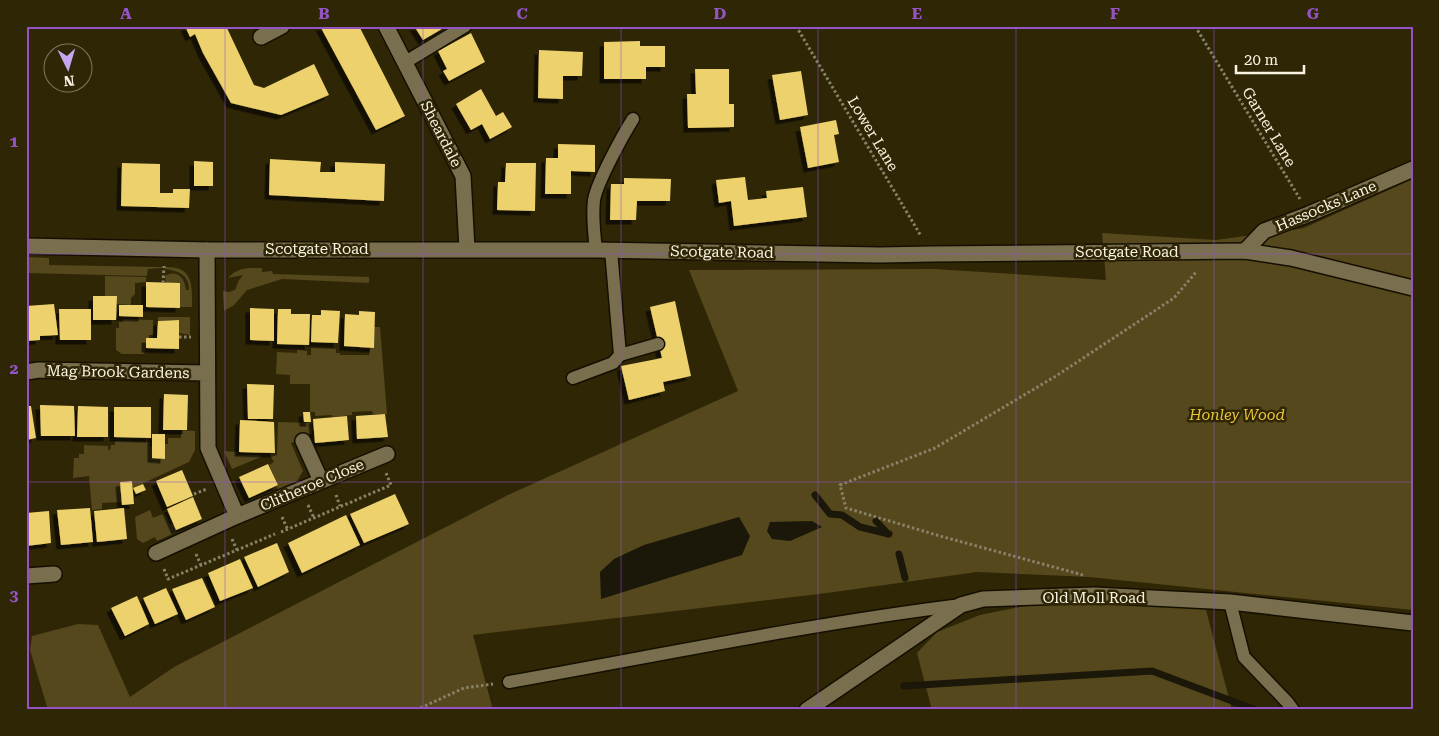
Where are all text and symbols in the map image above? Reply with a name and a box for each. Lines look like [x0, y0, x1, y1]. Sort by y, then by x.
text: A [120, 4, 132, 23]
text: B [318, 4, 330, 23]
text: C [516, 4, 528, 23]
text: D [714, 4, 727, 23]
text: E [912, 4, 922, 23]
text: F [1110, 4, 1120, 23]
text: G [1307, 4, 1320, 23]
north arrow [42, 42, 92, 92]
scale bar [1236, 42, 1304, 74]
text: 20 m [1244, 51, 1279, 69]
text: N [63, 73, 75, 89]
street label: Garner Lane [1238, 84, 1300, 170]
street label: Lower Lane [844, 93, 902, 175]
street label: Sheardale [417, 98, 465, 170]
text: 1 [10, 132, 19, 151]
street label: Hassocks Lane [1273, 177, 1379, 235]
street label: Scotgate Road [265, 240, 369, 258]
street label: Scotgate Road [670, 242, 774, 262]
street label: Scotgate Road [1075, 243, 1179, 261]
text: 2 [10, 359, 19, 378]
street label: Mag Brook Gardens [46, 362, 190, 382]
park label: Honley Wood [1188, 406, 1285, 424]
street label: Clitheroe Close [257, 455, 367, 515]
text: 3 [10, 586, 19, 605]
street label: Old Moll Road [1042, 589, 1146, 607]

